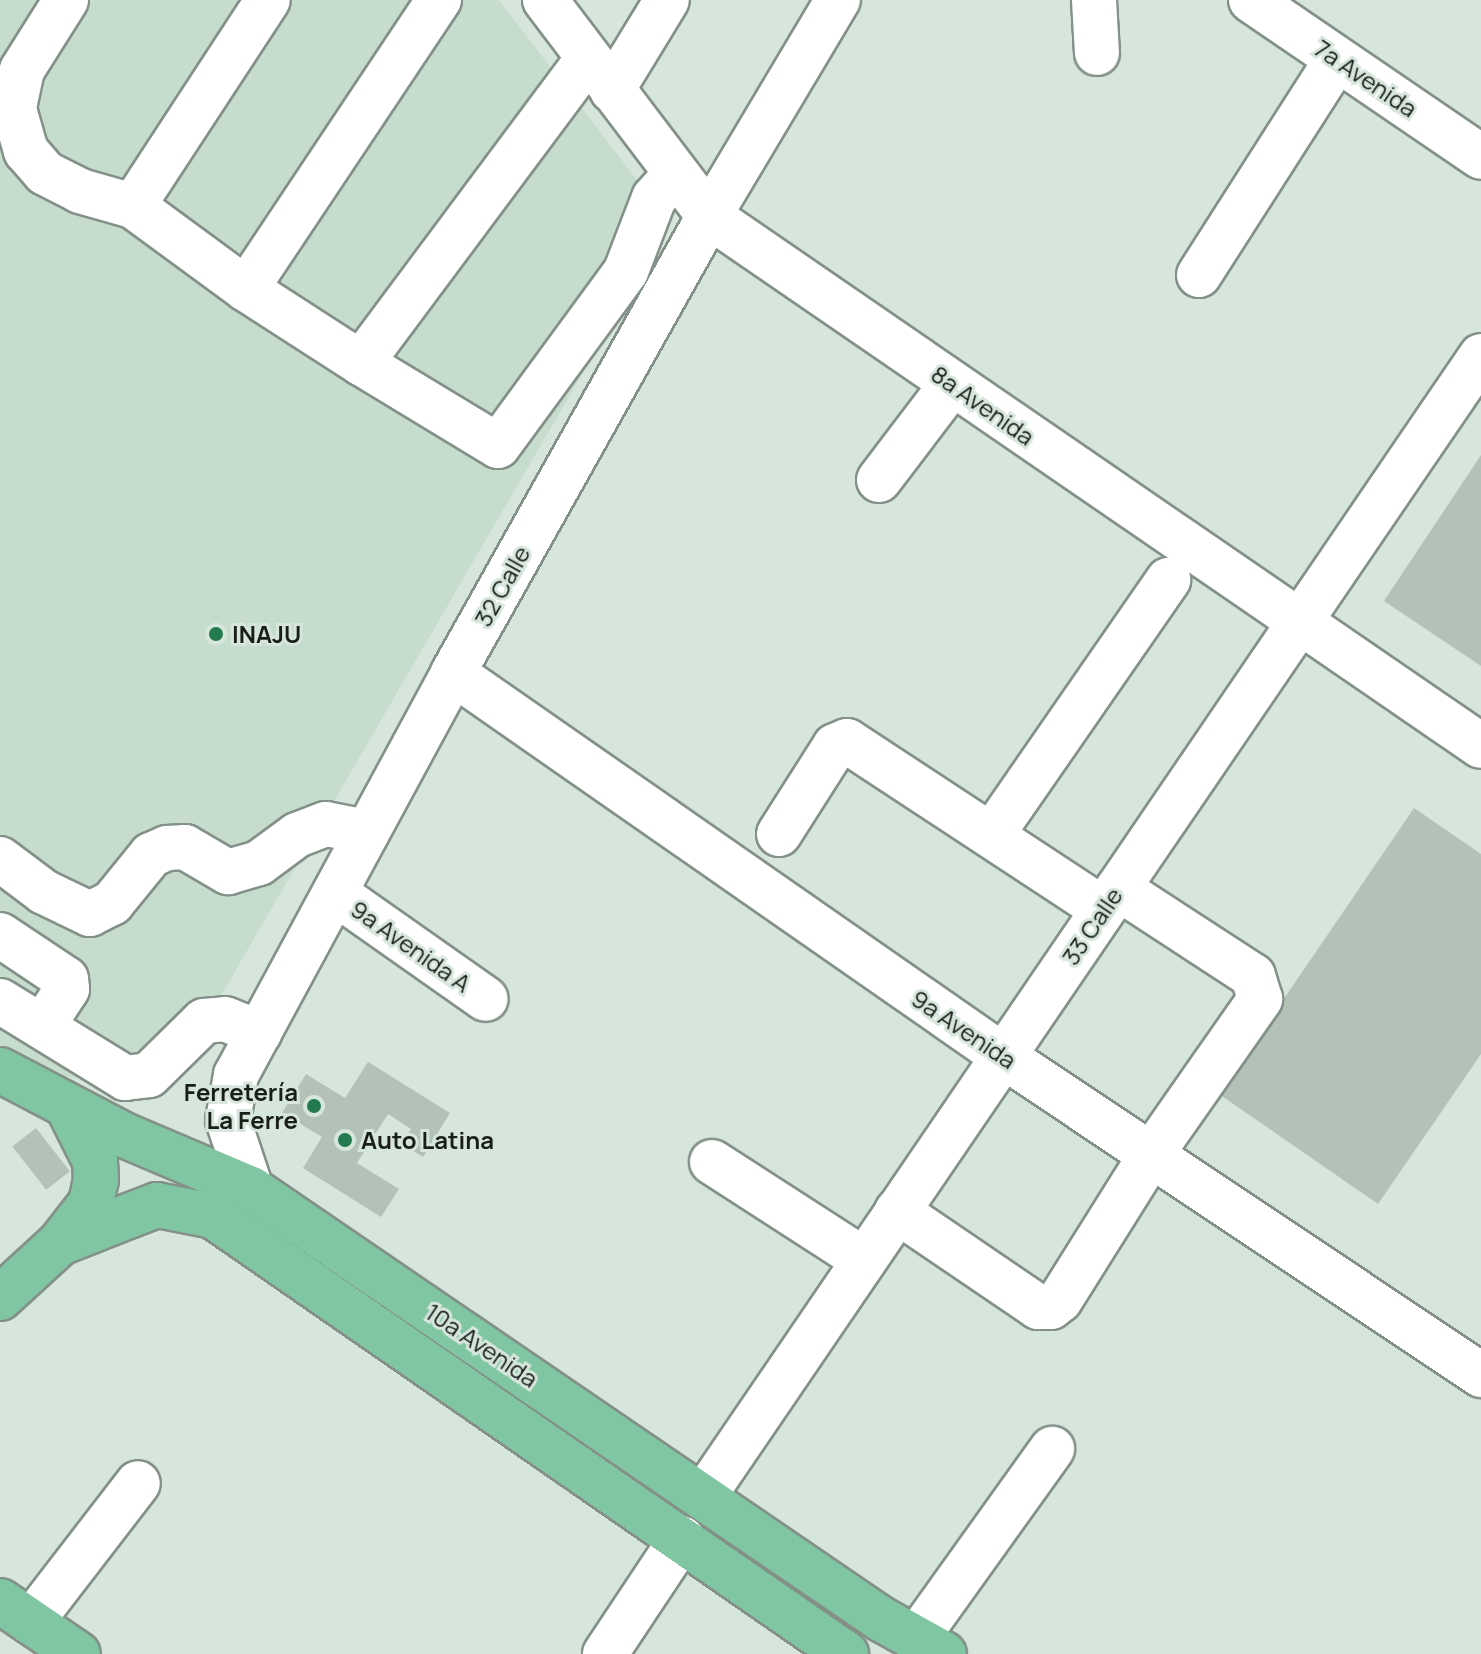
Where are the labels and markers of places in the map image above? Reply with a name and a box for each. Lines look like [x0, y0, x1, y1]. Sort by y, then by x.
place label: INAJU [232, 620, 301, 648]
marker: INAJU [207, 625, 225, 643]
place label: Ferretería La Ferre [184, 1078, 298, 1134]
marker: Ferretería La Ferre [305, 1097, 323, 1115]
place label: Auto Latina [361, 1126, 494, 1154]
marker: Auto Latina [336, 1131, 354, 1149]

